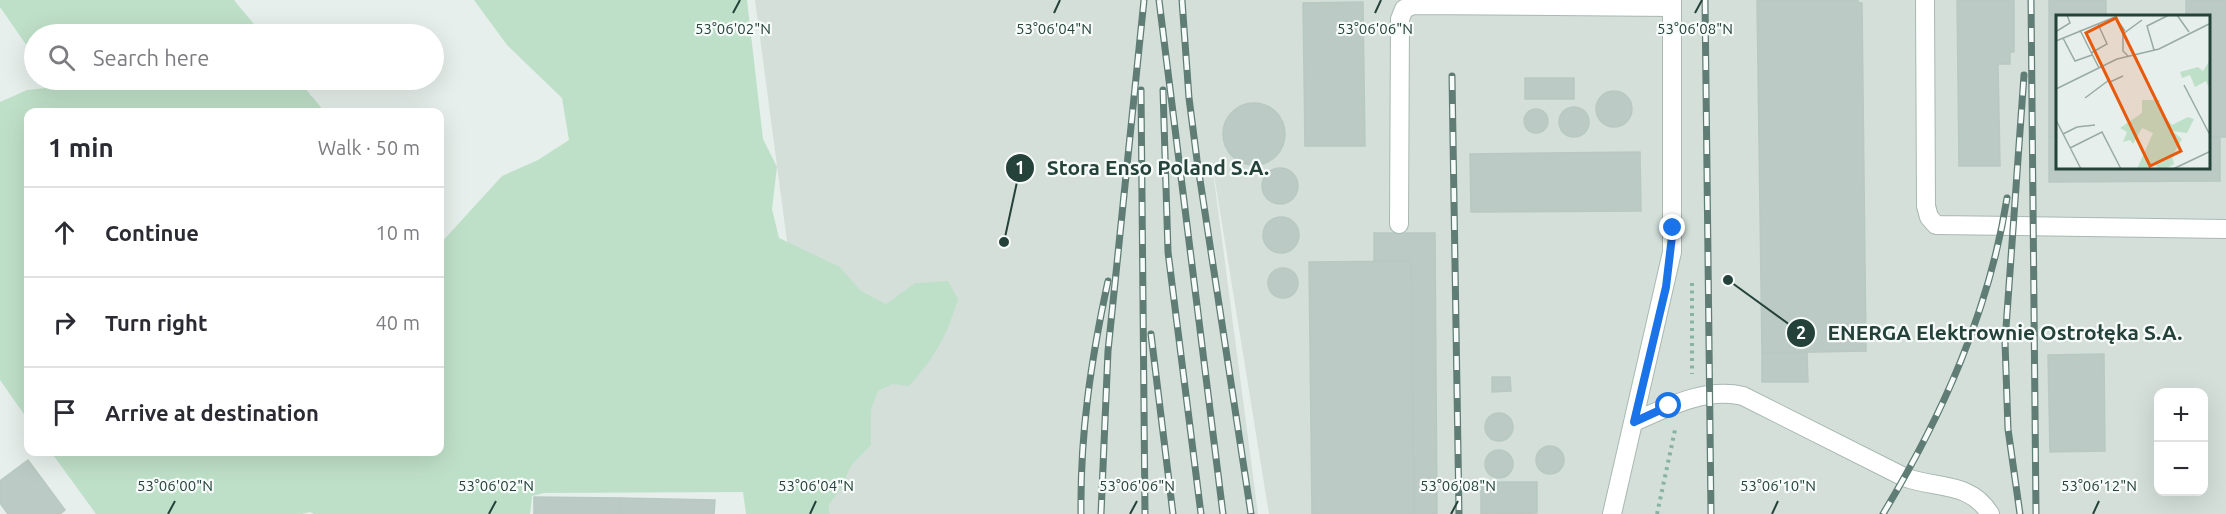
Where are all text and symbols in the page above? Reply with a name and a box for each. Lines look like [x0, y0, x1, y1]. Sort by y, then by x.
inset map [2056, 15, 2211, 170]
text: 53°06'02"N [695, 20, 771, 37]
text: 53°06'04"N [1016, 20, 1092, 37]
text: 53°06'06"N [1337, 20, 1413, 37]
text: 53°06'08"N [1657, 20, 1733, 37]
search box [24, 24, 444, 90]
icon: search [45, 41, 78, 74]
text: Search here [93, 45, 209, 70]
text: 1 min [48, 133, 114, 162]
text: Walk · 50 m [318, 136, 420, 159]
callout: Stora Enso Poland S.A. [1005, 148, 1281, 187]
text: Stora Enso Poland S.A. [1047, 155, 1269, 179]
text: 1 [1015, 157, 1025, 177]
route end [1659, 214, 1685, 240]
icon: ahead [48, 216, 81, 249]
text: Continue [105, 220, 199, 245]
text: 10 m [376, 221, 420, 244]
icon: right [48, 306, 81, 339]
text: Turn right [105, 310, 207, 335]
text: 40 m [376, 311, 420, 334]
callout: ENERGA Elektrownie Ostrołęka S.A. [1786, 313, 2195, 352]
text: ENERGA Elektrownie Ostrołęka S.A. [1828, 320, 2182, 344]
text: 2 [1796, 322, 1806, 342]
map controls [2154, 388, 2208, 496]
button: + [2154, 388, 2208, 442]
route start [1655, 392, 1681, 418]
icon: arrive [48, 396, 81, 429]
text: Arrive at destination [105, 400, 319, 425]
button: − [2154, 442, 2208, 496]
text: 53°06'00"N [137, 477, 213, 494]
text: 53°06'02"N [458, 477, 534, 494]
text: 53°06'04"N [778, 477, 854, 494]
text: 53°06'06"N [1099, 477, 1175, 494]
text: 53°06'08"N [1420, 477, 1496, 494]
text: 53°06'10"N [1740, 477, 1816, 494]
text: 53°06'12"N [2061, 477, 2137, 494]

